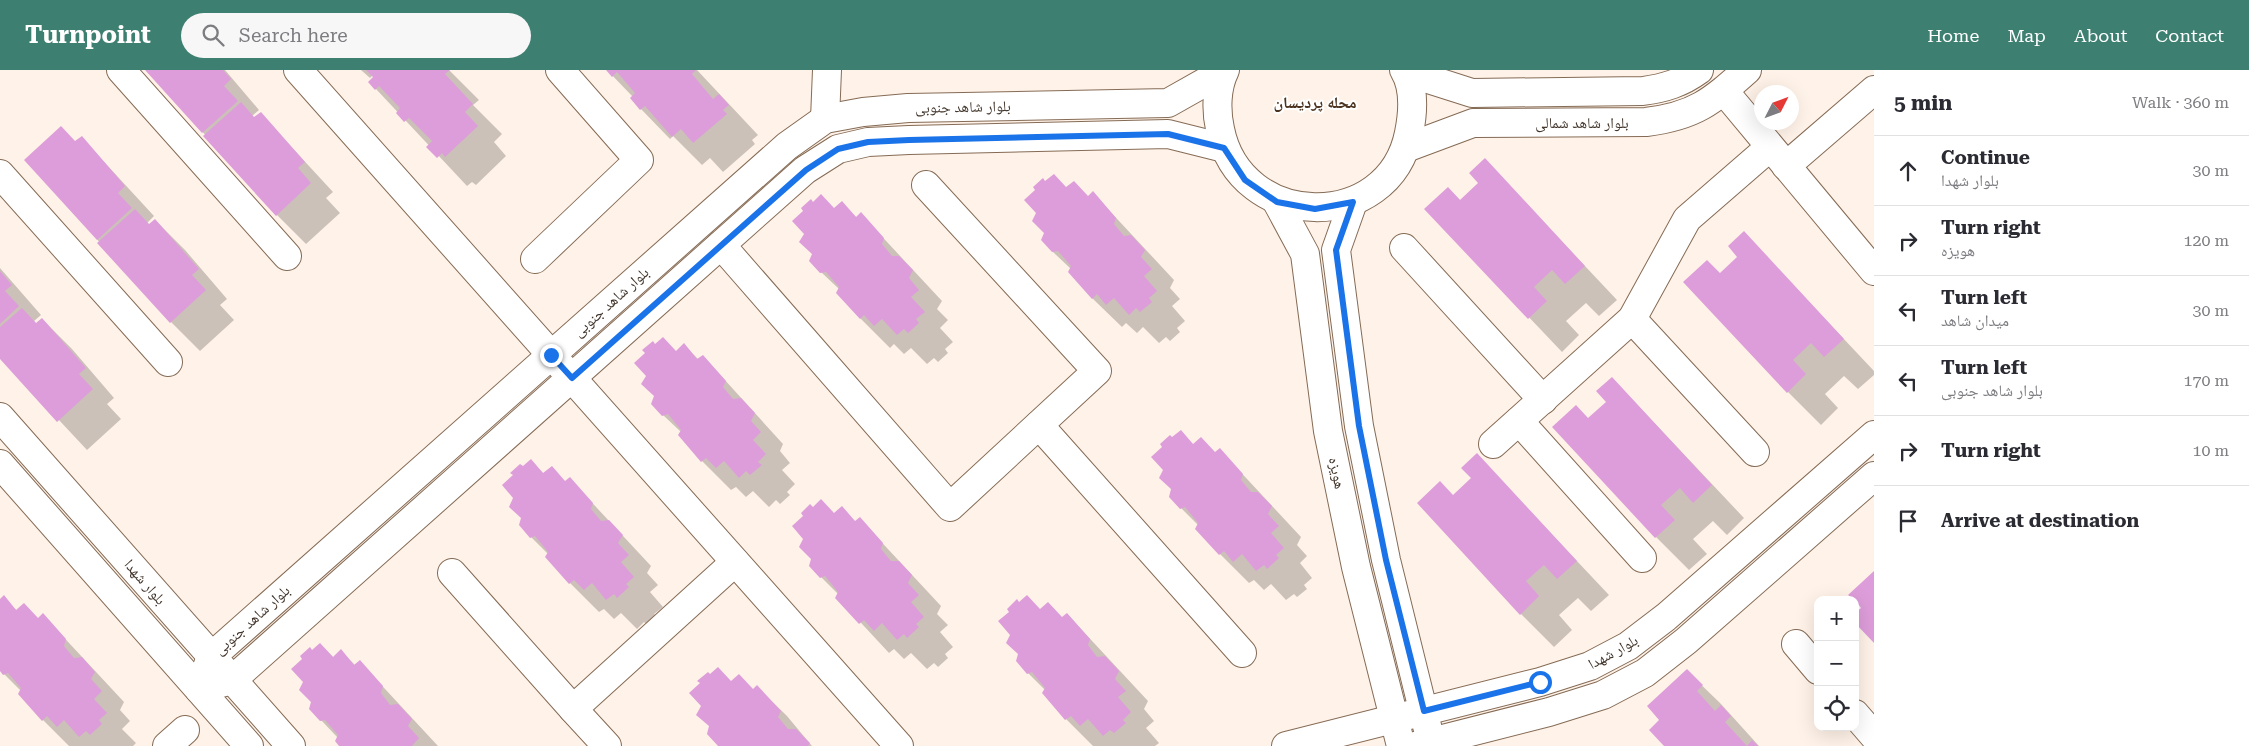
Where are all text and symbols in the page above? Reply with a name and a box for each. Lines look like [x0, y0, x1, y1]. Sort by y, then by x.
search box [181, 13, 531, 58]
text: Turnpoint [25, 21, 151, 49]
icon: search [199, 21, 227, 49]
text: Search here [239, 24, 348, 47]
text: Home [1927, 25, 1979, 46]
text: Map [2007, 25, 2046, 46]
text: About [2074, 25, 2127, 46]
text: Contact [2155, 25, 2224, 46]
north arrow [1754, 85, 1799, 130]
text: 5 min [1894, 91, 1952, 115]
district label: محله پردیسان [1273, 93, 1357, 112]
text: Walk · 360 m [2132, 93, 2229, 112]
street label: بلوار شاهد جنوبی [915, 97, 1011, 118]
street label: بلوار شاهد شمالی [1535, 114, 1629, 133]
text: Continue [1941, 146, 2030, 169]
icon: ahead [1894, 157, 1922, 185]
text: 30 m [2192, 161, 2229, 180]
text: بلوار شهدا [1941, 171, 1999, 190]
text: Turn right [1941, 216, 2041, 239]
icon: right [1894, 227, 1922, 255]
text: 120 m [2183, 231, 2229, 250]
text: هویزه [1941, 241, 1975, 260]
street label: بلوار شاهد جنوبی [569, 263, 653, 341]
text: Turn left [1941, 286, 2027, 309]
icon: left [1894, 297, 1922, 325]
text: 30 m [2192, 301, 2229, 320]
text: میدان شاهد [1941, 311, 2009, 330]
route end [540, 344, 563, 367]
text: Turn left [1941, 356, 2027, 379]
icon: left [1894, 367, 1922, 395]
text: 170 m [2183, 371, 2229, 390]
text: بلوار شاهد جنوبی [1941, 381, 2043, 400]
icon: right [1894, 437, 1922, 465]
text: Turn right [1941, 439, 2041, 462]
text: 10 m [2192, 441, 2229, 460]
street label: هویزه [1325, 455, 1349, 491]
icon: arrive [1894, 507, 1922, 535]
text: Arrive at destination [1941, 509, 2139, 532]
street label: بلوار شهدا [120, 556, 170, 608]
street label: بلوار شاهد جنوبی [210, 581, 294, 659]
map controls [1814, 596, 1859, 731]
button: + [1814, 596, 1859, 641]
street label: بلوار شهدا [1585, 631, 1641, 673]
button: − [1814, 641, 1859, 686]
route start [1529, 671, 1552, 694]
button: locate [1814, 686, 1859, 731]

